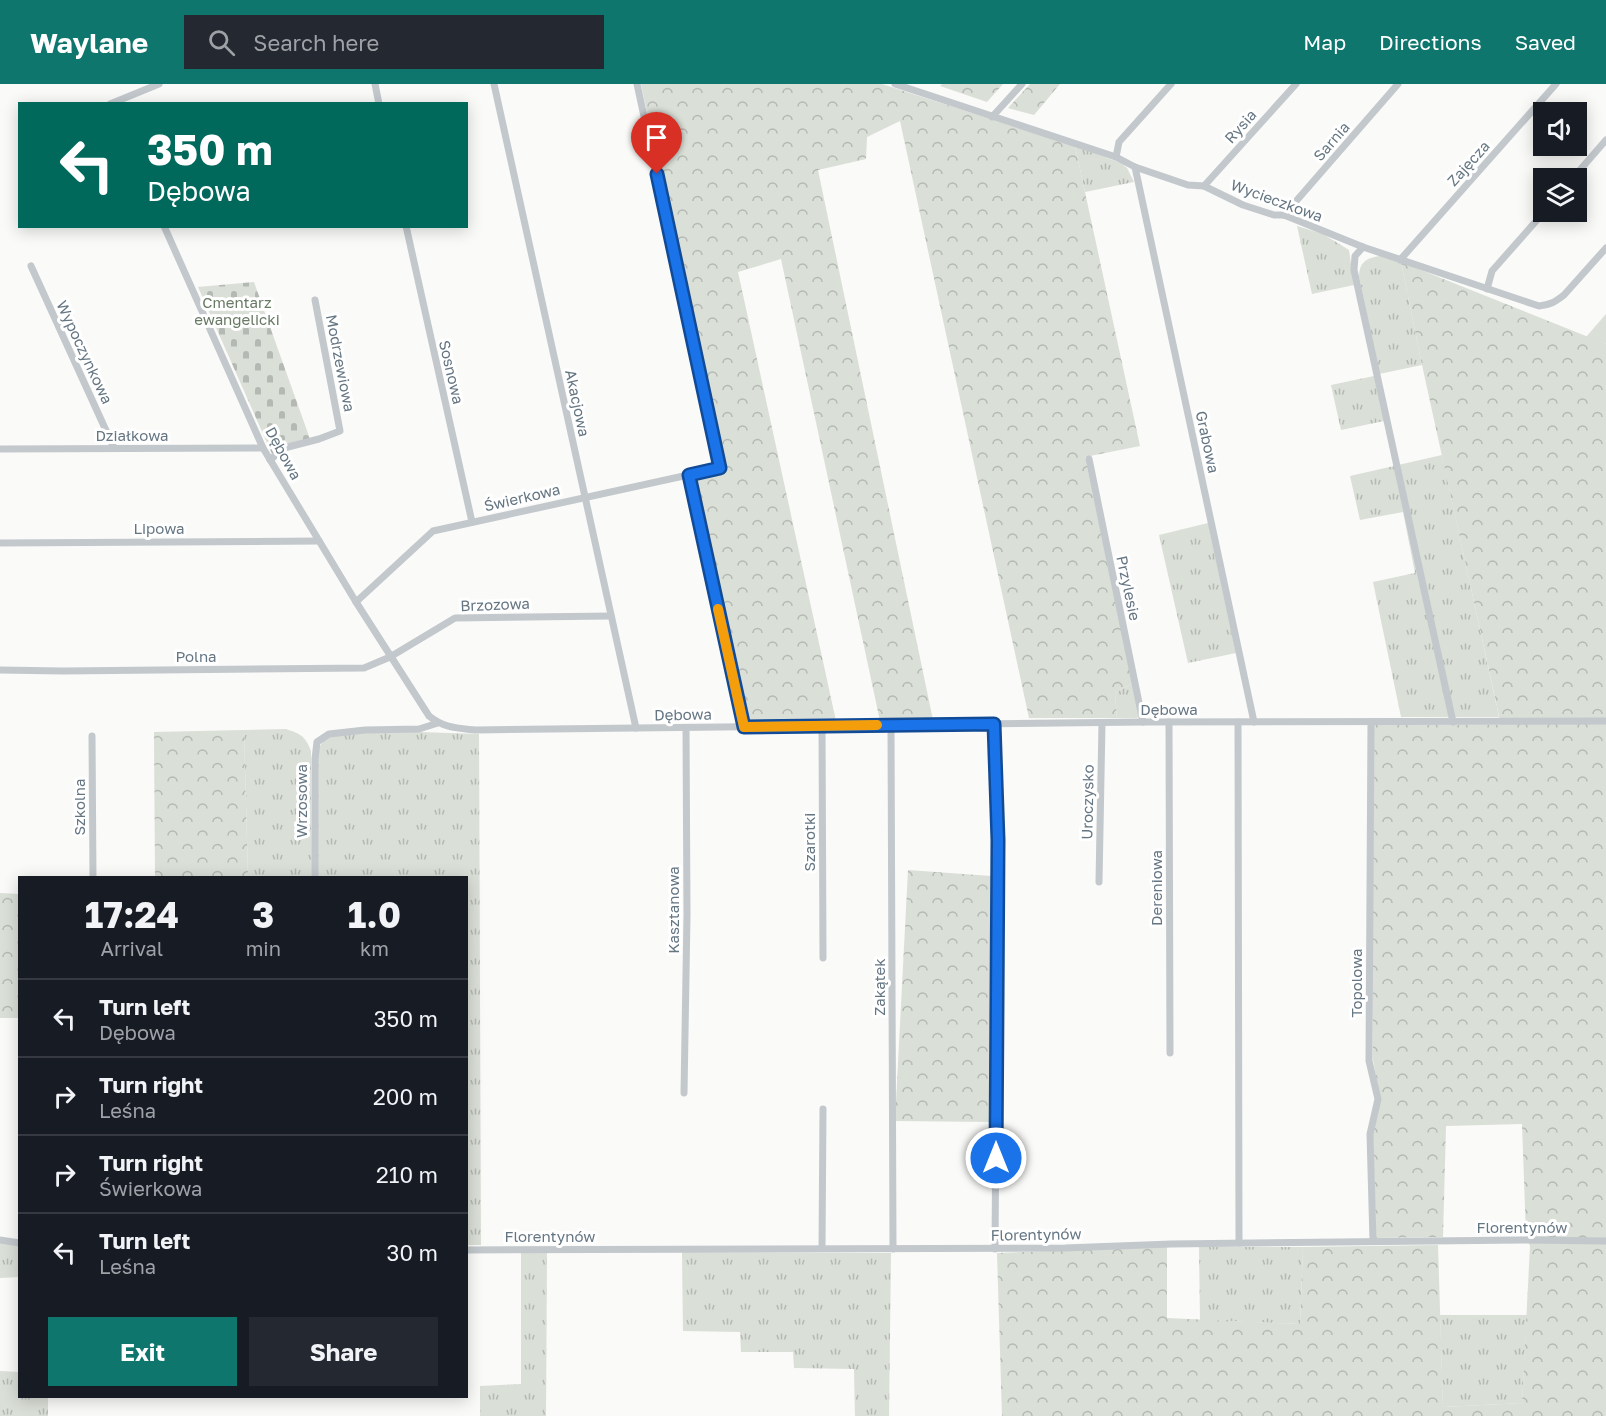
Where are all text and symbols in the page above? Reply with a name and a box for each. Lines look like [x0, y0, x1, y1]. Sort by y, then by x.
search box [184, 15, 604, 69]
text: Waylane [30, 26, 148, 59]
icon: search [205, 26, 238, 59]
text: Search here [253, 29, 379, 56]
text: Map [1303, 29, 1346, 55]
text: Directions [1379, 29, 1482, 55]
text: Saved [1515, 29, 1576, 55]
map controls [1533, 102, 1587, 222]
button: sound [1533, 102, 1587, 156]
street label: Rysia [1220, 105, 1260, 147]
pin [631, 112, 682, 174]
street label: Sarnia [1309, 118, 1353, 164]
icon: arrive [640, 121, 673, 154]
text: 350 m [147, 124, 273, 174]
icon: left [48, 126, 126, 204]
street label: Zajęcza [1443, 137, 1493, 189]
button: layers [1533, 168, 1587, 222]
text: Dębowa [147, 175, 251, 207]
street label: Wycieczkowa [1229, 175, 1325, 225]
park label: Cmentarz ewangelicki [194, 293, 280, 328]
street label: Wypoczynkowa [53, 297, 117, 407]
street label: Modrzewiowa [323, 313, 359, 413]
street label: Sosnowa [436, 338, 468, 406]
street label: Akacjowa [562, 368, 594, 438]
street label: Grabowa [1193, 409, 1223, 475]
street label: Dębowa [262, 423, 306, 483]
street label: Działkowa [96, 426, 168, 444]
street label: Świerkowa [482, 480, 562, 514]
street label: Lipowa [134, 519, 184, 537]
street label: Przylesie [1113, 554, 1145, 622]
street label: Brzozowa [460, 594, 530, 614]
street label: Polna [175, 647, 217, 665]
street label: Dębowa [1140, 700, 1198, 718]
street label: Dębowa [654, 704, 712, 724]
street label: Wrzosowa [292, 764, 310, 838]
street label: Uroczysko [1077, 764, 1097, 840]
street label: Szkolna [70, 779, 88, 835]
street label: Szarotki [800, 813, 818, 871]
street label: Dereniowa [1147, 850, 1165, 926]
street label: Kasztanowa [664, 866, 682, 954]
text: 17:24 [85, 893, 179, 936]
text: 3 [252, 893, 274, 936]
text: 1.0 [348, 893, 401, 936]
text: Arrival [100, 936, 163, 960]
text: min [246, 936, 281, 960]
text: km [360, 936, 389, 960]
street label: Topolowa [1347, 948, 1365, 1018]
street label: Zakątek [870, 958, 888, 1016]
text: Turn left [99, 993, 190, 1020]
icon: left [48, 1002, 81, 1035]
text: 350 m [374, 1005, 438, 1032]
text: Dębowa [99, 1020, 176, 1044]
text: Turn right [99, 1071, 203, 1098]
icon: right [48, 1080, 81, 1113]
text: 200 m [373, 1083, 438, 1110]
text: Leśna [99, 1098, 156, 1122]
position arrow [964, 1126, 1028, 1190]
text: Turn right [99, 1149, 203, 1176]
icon: right [48, 1158, 81, 1191]
text: 210 m [376, 1161, 438, 1188]
text: Świerkowa [99, 1176, 202, 1200]
street label: Florentynów [1477, 1218, 1567, 1236]
street label: Florentynów [990, 1224, 1082, 1244]
text: Turn left [99, 1227, 190, 1254]
street label: Florentynów [505, 1227, 595, 1245]
icon: left [48, 1236, 81, 1269]
text: 30 m [387, 1239, 438, 1266]
text: Leśna [99, 1254, 156, 1278]
button: Exit [48, 1317, 237, 1386]
button: Share [249, 1317, 438, 1386]

